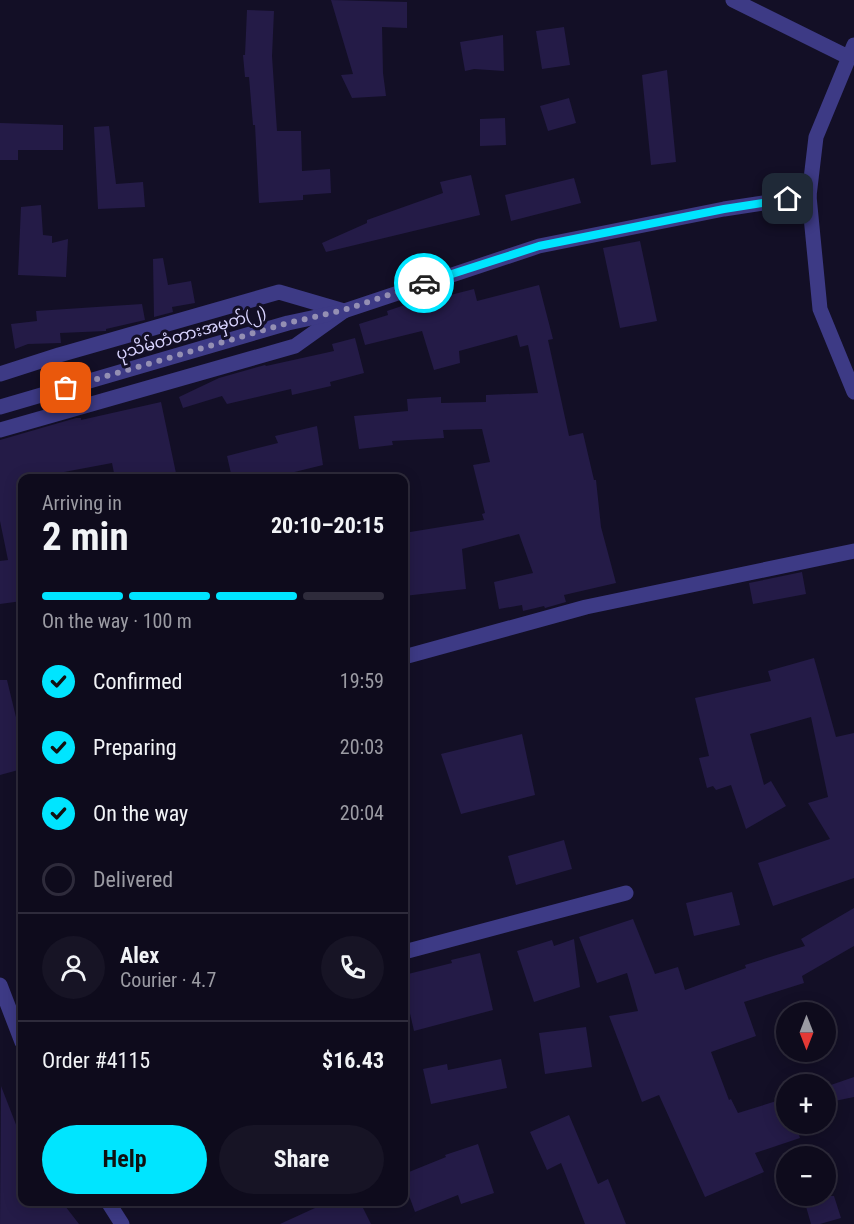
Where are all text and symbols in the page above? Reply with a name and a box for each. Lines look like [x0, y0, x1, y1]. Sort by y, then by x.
pin [762, 173, 813, 224]
icon: home [771, 182, 804, 215]
courier [394, 253, 454, 313]
icon: car [408, 267, 441, 300]
street label: ပုသိမ်တံတားအမှတ်(၂) [113, 301, 270, 368]
pin [40, 362, 91, 413]
icon: bag [49, 371, 82, 404]
text: Arriving in [42, 491, 122, 515]
text: 20:10–20:15 [271, 513, 384, 538]
text: 2 min [42, 514, 129, 560]
text: On the way · 100 m [42, 609, 192, 633]
icon: check [42, 665, 75, 698]
text: Confirmed [93, 669, 182, 694]
text: 19:59 [340, 669, 384, 693]
icon: check [42, 731, 75, 764]
text: Preparing [93, 735, 177, 760]
text: 20:03 [340, 735, 384, 759]
icon: check [42, 797, 75, 830]
text: On the way [93, 801, 188, 826]
text: 20:04 [340, 801, 384, 825]
text: Delivered [93, 867, 173, 892]
button: person [42, 936, 105, 999]
button: phone [321, 936, 384, 999]
text: Alex [120, 943, 159, 968]
text: Courier · 4.7 [120, 968, 216, 992]
north arrow [776, 1002, 836, 1062]
map controls [776, 1002, 836, 1206]
text: Order #4115 [42, 1048, 150, 1073]
text: $16.43 [322, 1048, 384, 1073]
button: + [776, 1074, 836, 1134]
button: Help [42, 1125, 207, 1194]
button: Share [219, 1125, 384, 1194]
button: − [776, 1146, 836, 1206]

